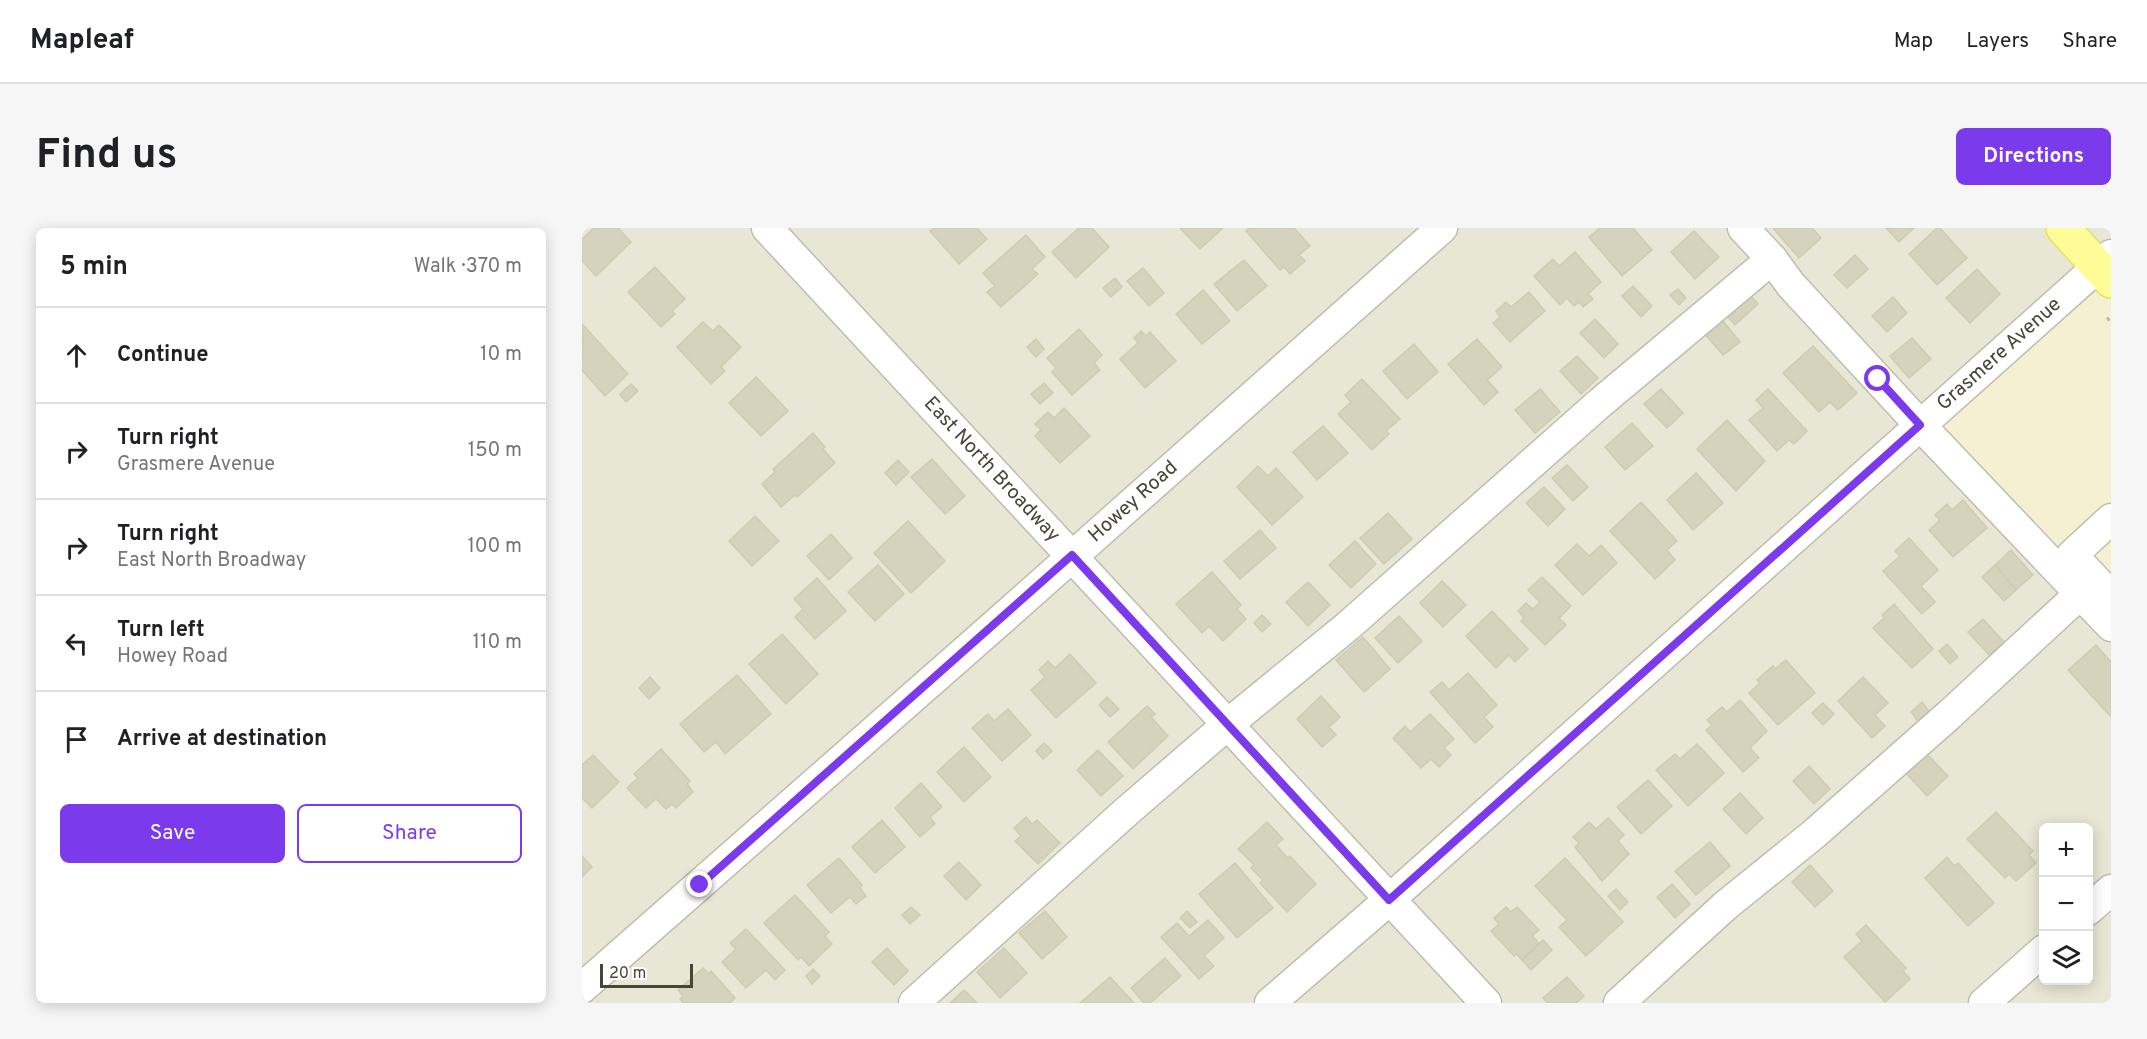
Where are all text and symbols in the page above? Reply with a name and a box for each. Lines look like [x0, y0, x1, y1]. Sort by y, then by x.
text: Mapleaf [30, 23, 134, 59]
text: Map [1894, 28, 1933, 55]
text: Layers [1966, 28, 2029, 55]
text: Share [2062, 28, 2117, 55]
button: Directions [1956, 128, 2111, 185]
text: Find us [36, 130, 177, 183]
text: 5 min [60, 251, 128, 284]
text: Walk · 370 m [414, 254, 522, 280]
street label: Grasmere Avenue [1932, 292, 2067, 417]
icon: ahead [60, 339, 93, 372]
text: Continue [117, 342, 208, 369]
text: 10 m [480, 342, 522, 368]
route start [1864, 365, 1890, 391]
street label: East North Broadway [917, 392, 1065, 548]
text: Turn right [117, 425, 219, 452]
icon: right [60, 435, 93, 468]
text: 150 m [468, 438, 522, 464]
text: Grasmere Avenue [117, 452, 275, 478]
street label: Howey Road [1083, 455, 1184, 549]
text: Turn right [117, 521, 219, 548]
icon: right [60, 531, 93, 564]
text: 100 m [467, 534, 522, 560]
text: East North Broadway [117, 548, 306, 574]
text: Turn left [117, 617, 205, 644]
icon: left [60, 627, 93, 660]
text: 110 m [473, 630, 522, 656]
text: Howey Road [117, 644, 228, 670]
icon: arrive [60, 723, 93, 756]
text: Arrive at destination [117, 726, 327, 753]
button: Save [60, 804, 285, 863]
button: Share [297, 804, 522, 863]
map controls [2039, 823, 2093, 985]
button: + [2039, 823, 2093, 877]
route end [686, 871, 712, 897]
button: − [2039, 877, 2093, 931]
button: layers [2039, 931, 2093, 985]
scale bar [600, 961, 693, 988]
text: 20 m [609, 964, 646, 984]

